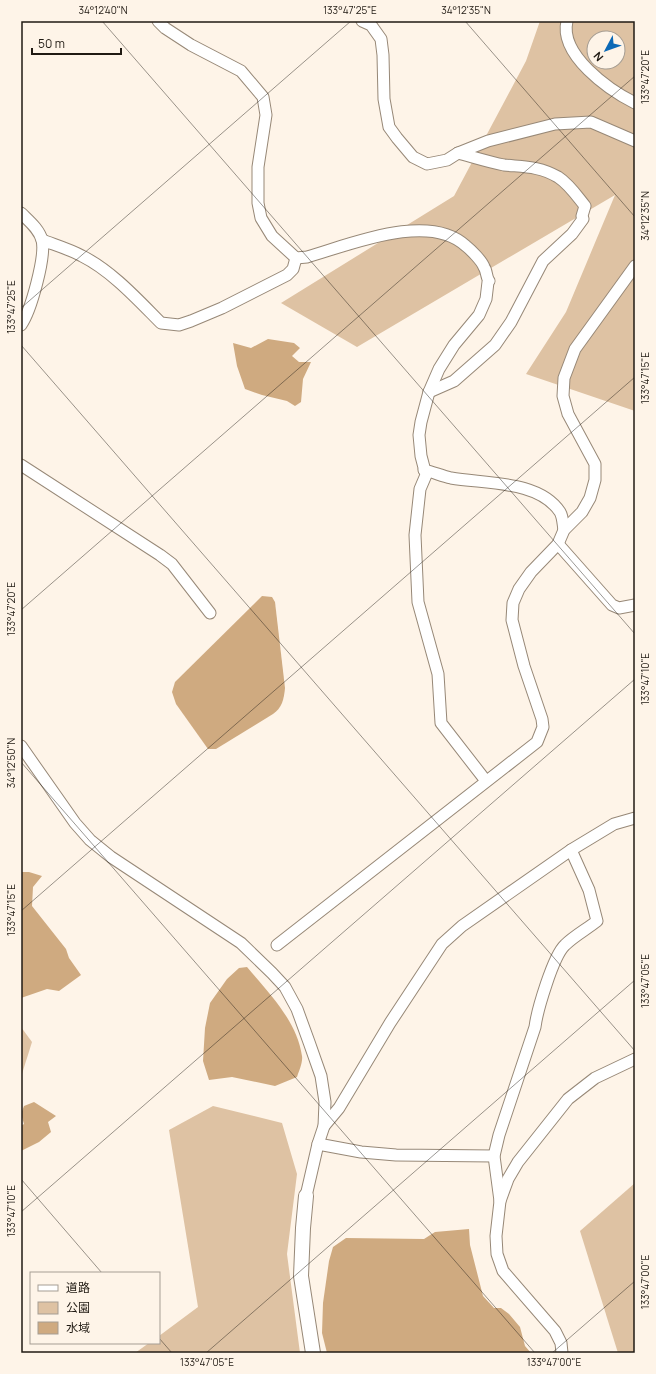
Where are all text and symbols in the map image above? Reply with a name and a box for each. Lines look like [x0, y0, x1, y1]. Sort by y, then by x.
text: 34°12'40"N [78, 3, 128, 17]
text: 133°47'25"E [323, 3, 377, 17]
text: 34°12'35"N [441, 3, 491, 17]
scale bar [32, 30, 121, 56]
north arrow [586, 30, 626, 70]
text: 50 m [38, 35, 65, 52]
text: N [590, 49, 606, 65]
text: 133°47'20"E [638, 50, 652, 104]
text: 34°12'35"N [638, 191, 652, 241]
text: 133°47'25"E [4, 280, 18, 334]
text: 133°47'15"E [638, 352, 652, 404]
text: 133°47'20"E [4, 582, 18, 636]
text: 133°47'10"E [638, 653, 652, 705]
text: 34°12'50"N [4, 738, 18, 788]
text: 133°47'15"E [4, 884, 18, 936]
text: 133°47'05"E [638, 954, 652, 1008]
text: 133°47'10"E [4, 1185, 18, 1237]
text: 133°47'00"E [638, 1255, 652, 1309]
legend [30, 1272, 160, 1344]
text: 道路 [66, 1279, 90, 1296]
text: 公園 [66, 1299, 90, 1316]
text: 水域 [66, 1319, 90, 1336]
text: 133°47'05"E [180, 1355, 234, 1369]
text: 133°47'00"E [527, 1355, 581, 1369]

